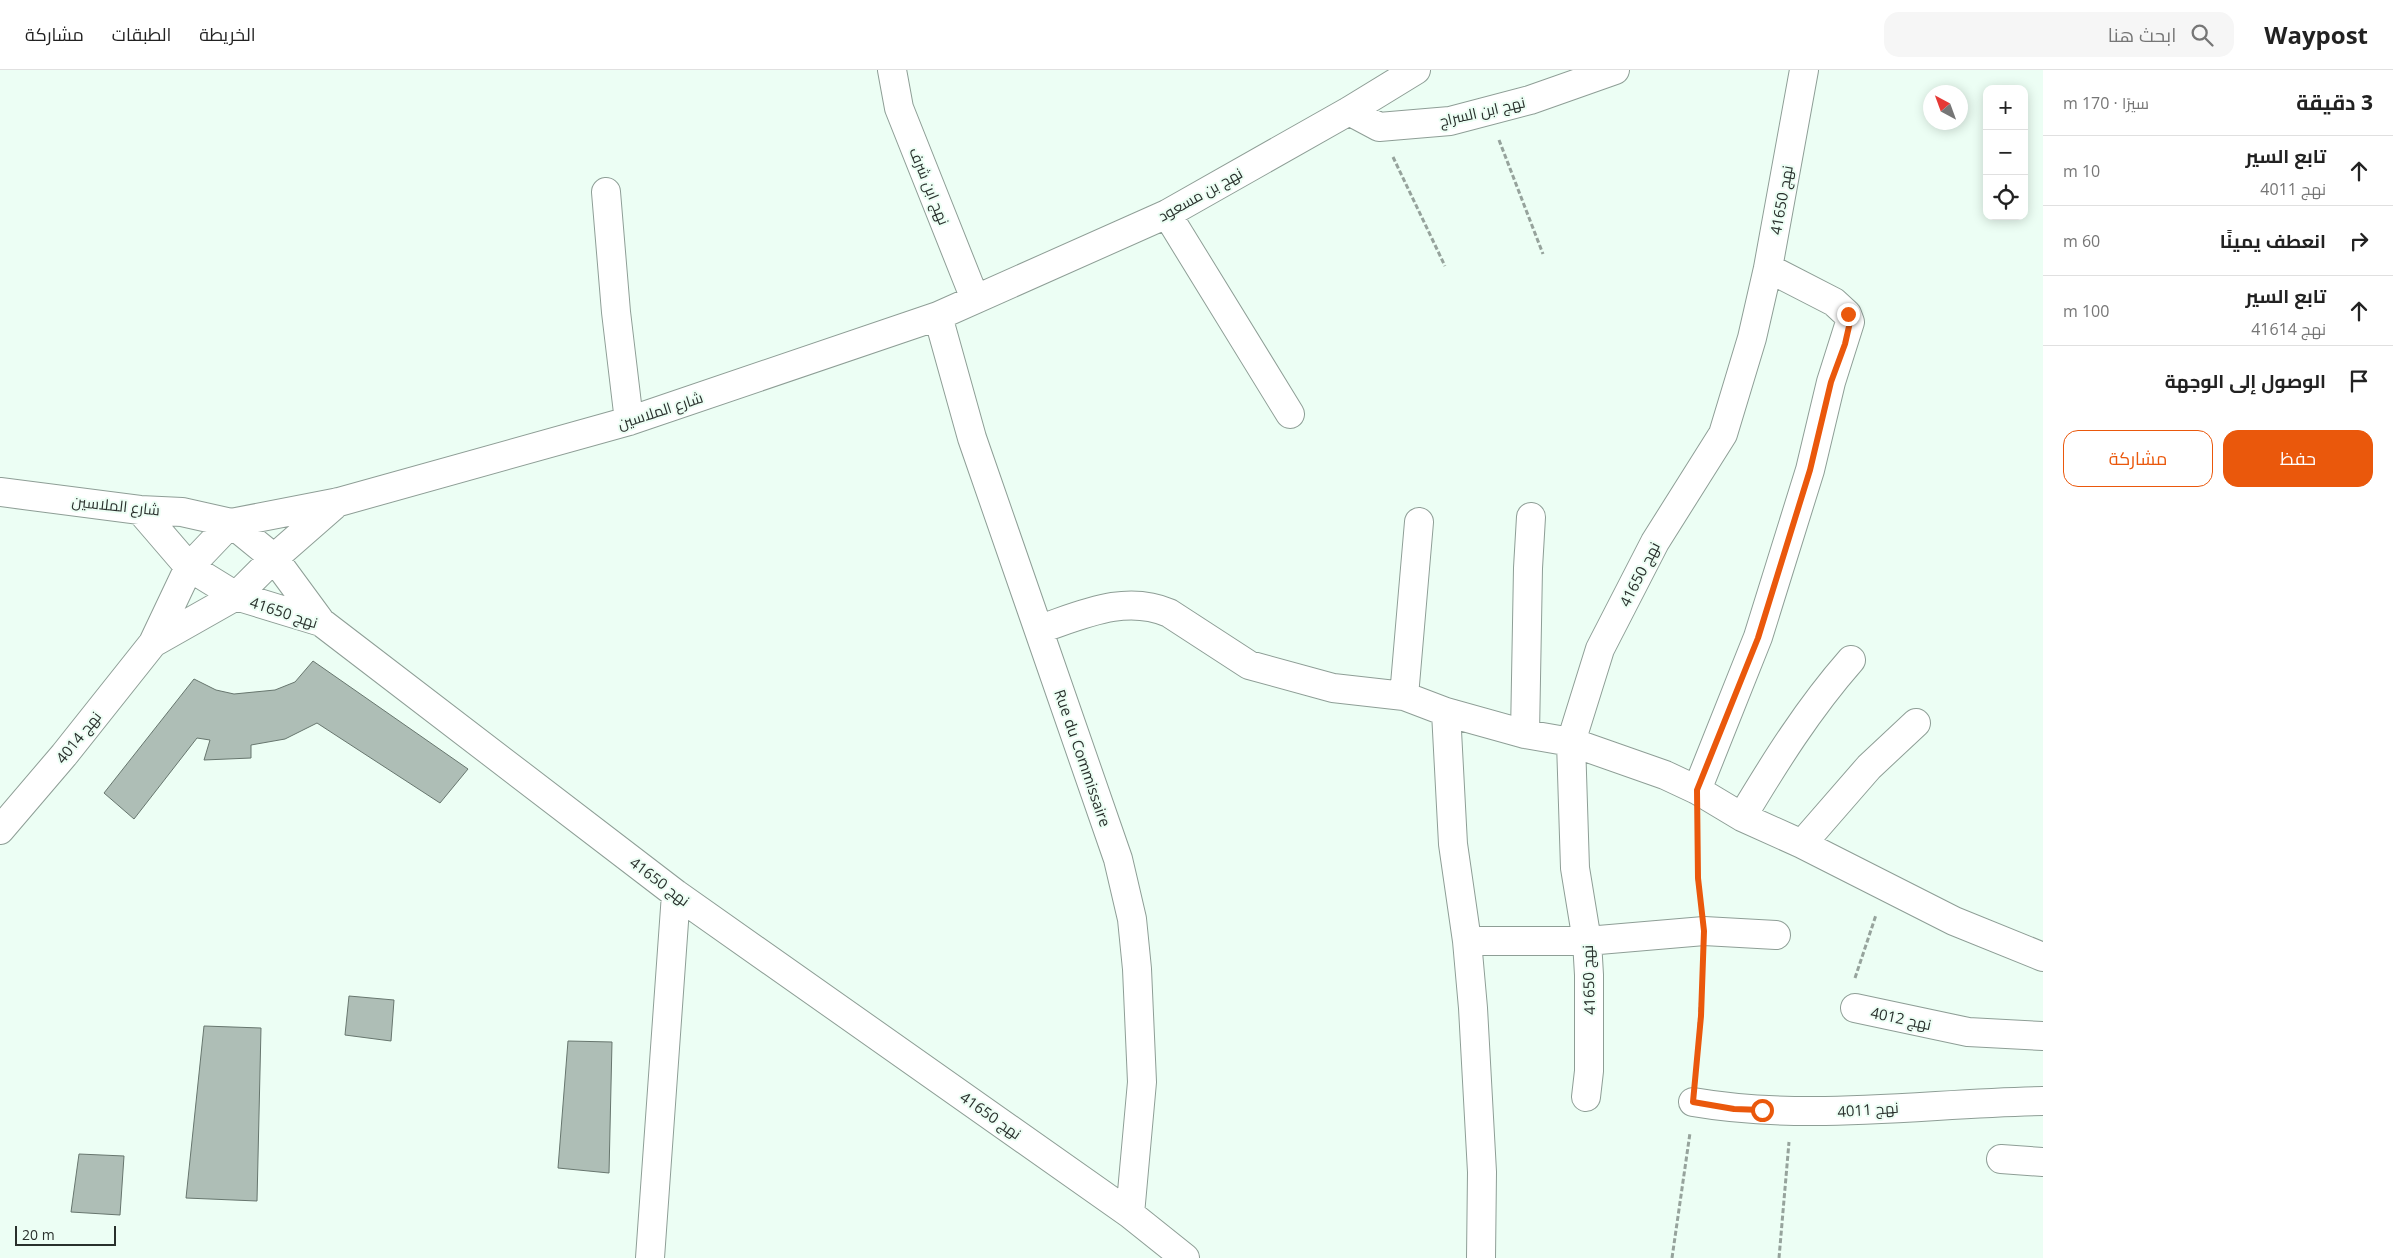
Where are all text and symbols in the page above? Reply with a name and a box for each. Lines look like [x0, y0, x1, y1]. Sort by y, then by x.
search box [1884, 12, 2234, 57]
text: Waypost [2264, 18, 2368, 51]
icon: search [2188, 21, 2216, 49]
text: مشاركة [25, 22, 84, 46]
text: الطبقات [112, 22, 171, 46]
text: الخريطة [199, 22, 256, 46]
text: ابحث هنا [2108, 22, 2176, 48]
north arrow [1923, 85, 1968, 130]
map controls [1983, 85, 2028, 220]
button: + [1983, 85, 2028, 130]
text: 3 دقيقة [2296, 88, 2373, 116]
street label: نهج ابن السراج [1437, 91, 1527, 133]
text: سيرًا · 170 m [2063, 92, 2149, 114]
button: − [1983, 130, 2028, 175]
text: تابع السير [2246, 143, 2326, 169]
street label: نهج ابن شرف [904, 144, 955, 228]
icon: ahead [2345, 157, 2373, 185]
text: 10 m [2063, 160, 2100, 182]
street label: نهج بن مسعود [1154, 163, 1247, 227]
street label: نهج 41650 [1765, 164, 1799, 237]
button: locate [1983, 175, 2028, 220]
text: نهج 4011 [2260, 178, 2326, 200]
icon: right [2345, 227, 2373, 255]
text: انعطف يمينًا [2220, 228, 2326, 254]
text: 60 m [2063, 230, 2100, 252]
text: تابع السير [2246, 283, 2326, 309]
icon: ahead [2345, 297, 2373, 325]
text: 100 m [2063, 300, 2109, 322]
route end [1837, 303, 1860, 326]
text: نهج 41614 [2251, 318, 2326, 340]
icon: arrive [2345, 367, 2373, 395]
text: الوصول إلى الوجهة [2165, 368, 2326, 394]
street label: شارع الملاسين [615, 387, 706, 435]
button: مشاركة [2063, 430, 2213, 487]
button: حفظ [2223, 430, 2373, 487]
street label: شارع الملاسين [71, 490, 161, 522]
street label: نهج 41650 [1614, 538, 1666, 611]
street label: نهج 41650 [247, 592, 320, 634]
street label: Rue du Commissaire [1050, 687, 1116, 829]
street label: نهج 4014 [51, 707, 107, 768]
street label: نهج 41650 [625, 852, 694, 912]
street label: نهج 41650 [1577, 945, 1601, 1015]
street label: نهج 4012 [1868, 1002, 1933, 1036]
street label: نهج 41650 [955, 1087, 1025, 1145]
street label: نهج 4011 [1837, 1097, 1900, 1123]
route start [1751, 1099, 1774, 1122]
scale bar [15, 1223, 116, 1246]
text: 20 m [22, 1225, 55, 1244]

